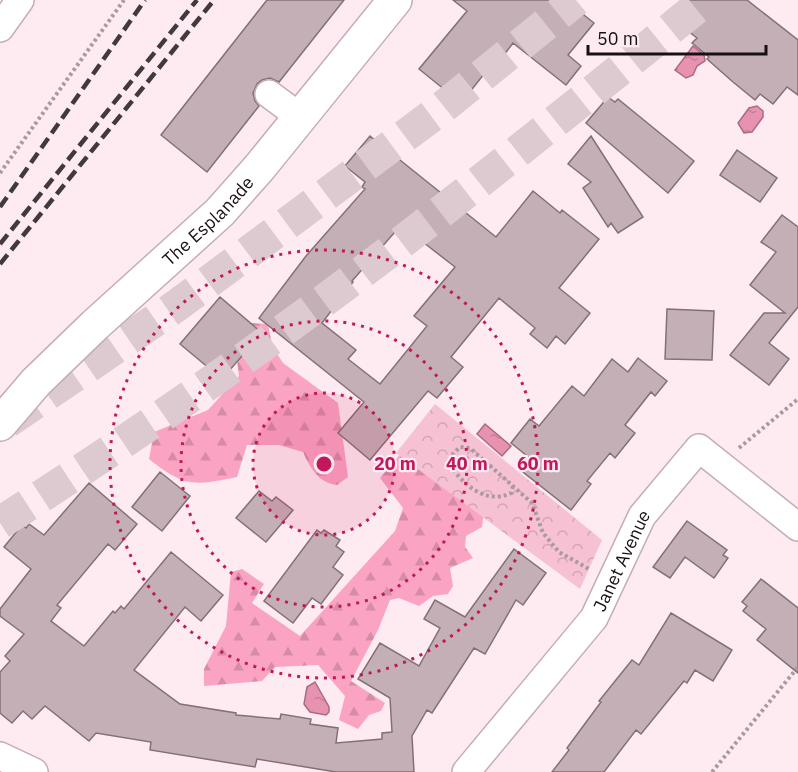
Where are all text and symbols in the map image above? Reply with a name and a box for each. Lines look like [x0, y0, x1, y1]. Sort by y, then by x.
scale bar [588, 18, 766, 56]
text: 50 m [597, 27, 639, 50]
street label: The Esplanade [157, 171, 258, 270]
text: 20 m [374, 452, 416, 475]
text: 40 m [446, 452, 488, 475]
text: 60 m [517, 452, 559, 475]
centre of rings [314, 454, 334, 474]
street label: Janet Avenue [587, 504, 655, 615]

